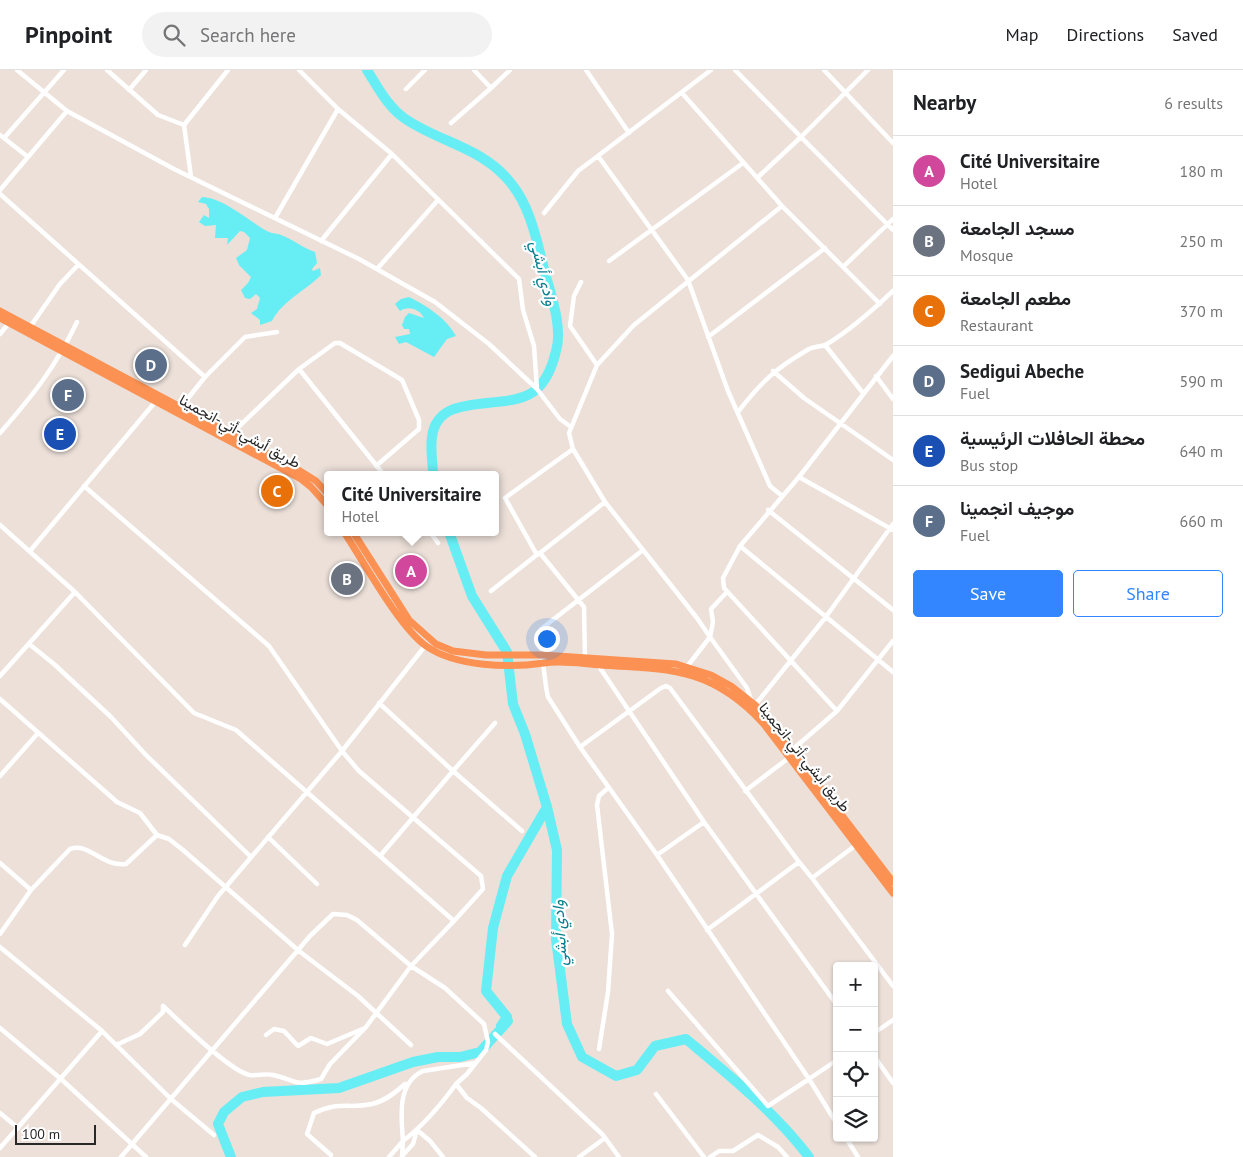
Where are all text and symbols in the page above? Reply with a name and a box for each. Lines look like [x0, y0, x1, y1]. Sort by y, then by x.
search box [142, 12, 492, 57]
text: Pinpoint [25, 19, 112, 50]
icon: search [160, 21, 188, 49]
text: Search here [200, 23, 296, 47]
text: Map [1006, 23, 1038, 46]
text: Directions [1066, 23, 1144, 46]
text: Saved [1172, 23, 1218, 46]
text: Nearby [913, 89, 976, 116]
text: 6 results [1164, 93, 1223, 113]
text: Cité Universitaire [960, 149, 1100, 173]
text: A [924, 161, 934, 181]
text: 180 m [1180, 161, 1223, 181]
text: Hotel [960, 173, 997, 193]
text: مسجد الجامعة [960, 216, 1075, 240]
text: B [924, 231, 934, 251]
text: 250 m [1180, 231, 1223, 251]
water label: وادي أبشي [522, 238, 562, 309]
text: Mosque [960, 245, 1013, 265]
text: مطعم الجامعة [960, 286, 1071, 310]
text: C [925, 301, 933, 321]
text: 370 m [1180, 301, 1223, 321]
text: Restaurant [960, 315, 1033, 335]
pin: D [135, 346, 167, 384]
text: Sedigui Abeche [960, 359, 1084, 383]
text: D [924, 371, 934, 391]
text: 590 m [1180, 371, 1223, 391]
pin: F [52, 376, 84, 414]
text: Fuel [960, 383, 990, 403]
street label: طريق أبشي-أتي-انجمينا [174, 390, 304, 476]
pin: E [44, 415, 76, 453]
text: محطة الحافلات الرئيسية [960, 426, 1145, 450]
text: E [925, 441, 933, 461]
text: 640 m [1180, 441, 1223, 461]
text: Bus stop [960, 455, 1018, 475]
popup [324, 471, 499, 536]
pin: C [261, 472, 293, 510]
text: Cité Universitaire [342, 482, 481, 506]
text: موجيف انجمينا [960, 496, 1074, 520]
text: Hotel [342, 506, 379, 526]
text: F [925, 511, 933, 531]
text: 660 m [1180, 511, 1223, 531]
text: Fuel [960, 525, 990, 545]
pin: A [395, 552, 427, 590]
pin: B [331, 560, 363, 598]
button: Save [913, 570, 1063, 617]
button: Share [1073, 570, 1223, 617]
your location [534, 626, 560, 652]
street label: طريق أبشي-أتي-انجمينا [752, 698, 855, 818]
water label: وادي أبشي [547, 899, 575, 967]
map controls [833, 962, 878, 1142]
button: + [833, 962, 878, 1007]
button: − [833, 1007, 878, 1052]
button: locate [833, 1052, 878, 1097]
button: layers [833, 1097, 878, 1142]
scale bar [15, 1122, 96, 1145]
text: 100 m [22, 1125, 60, 1143]

